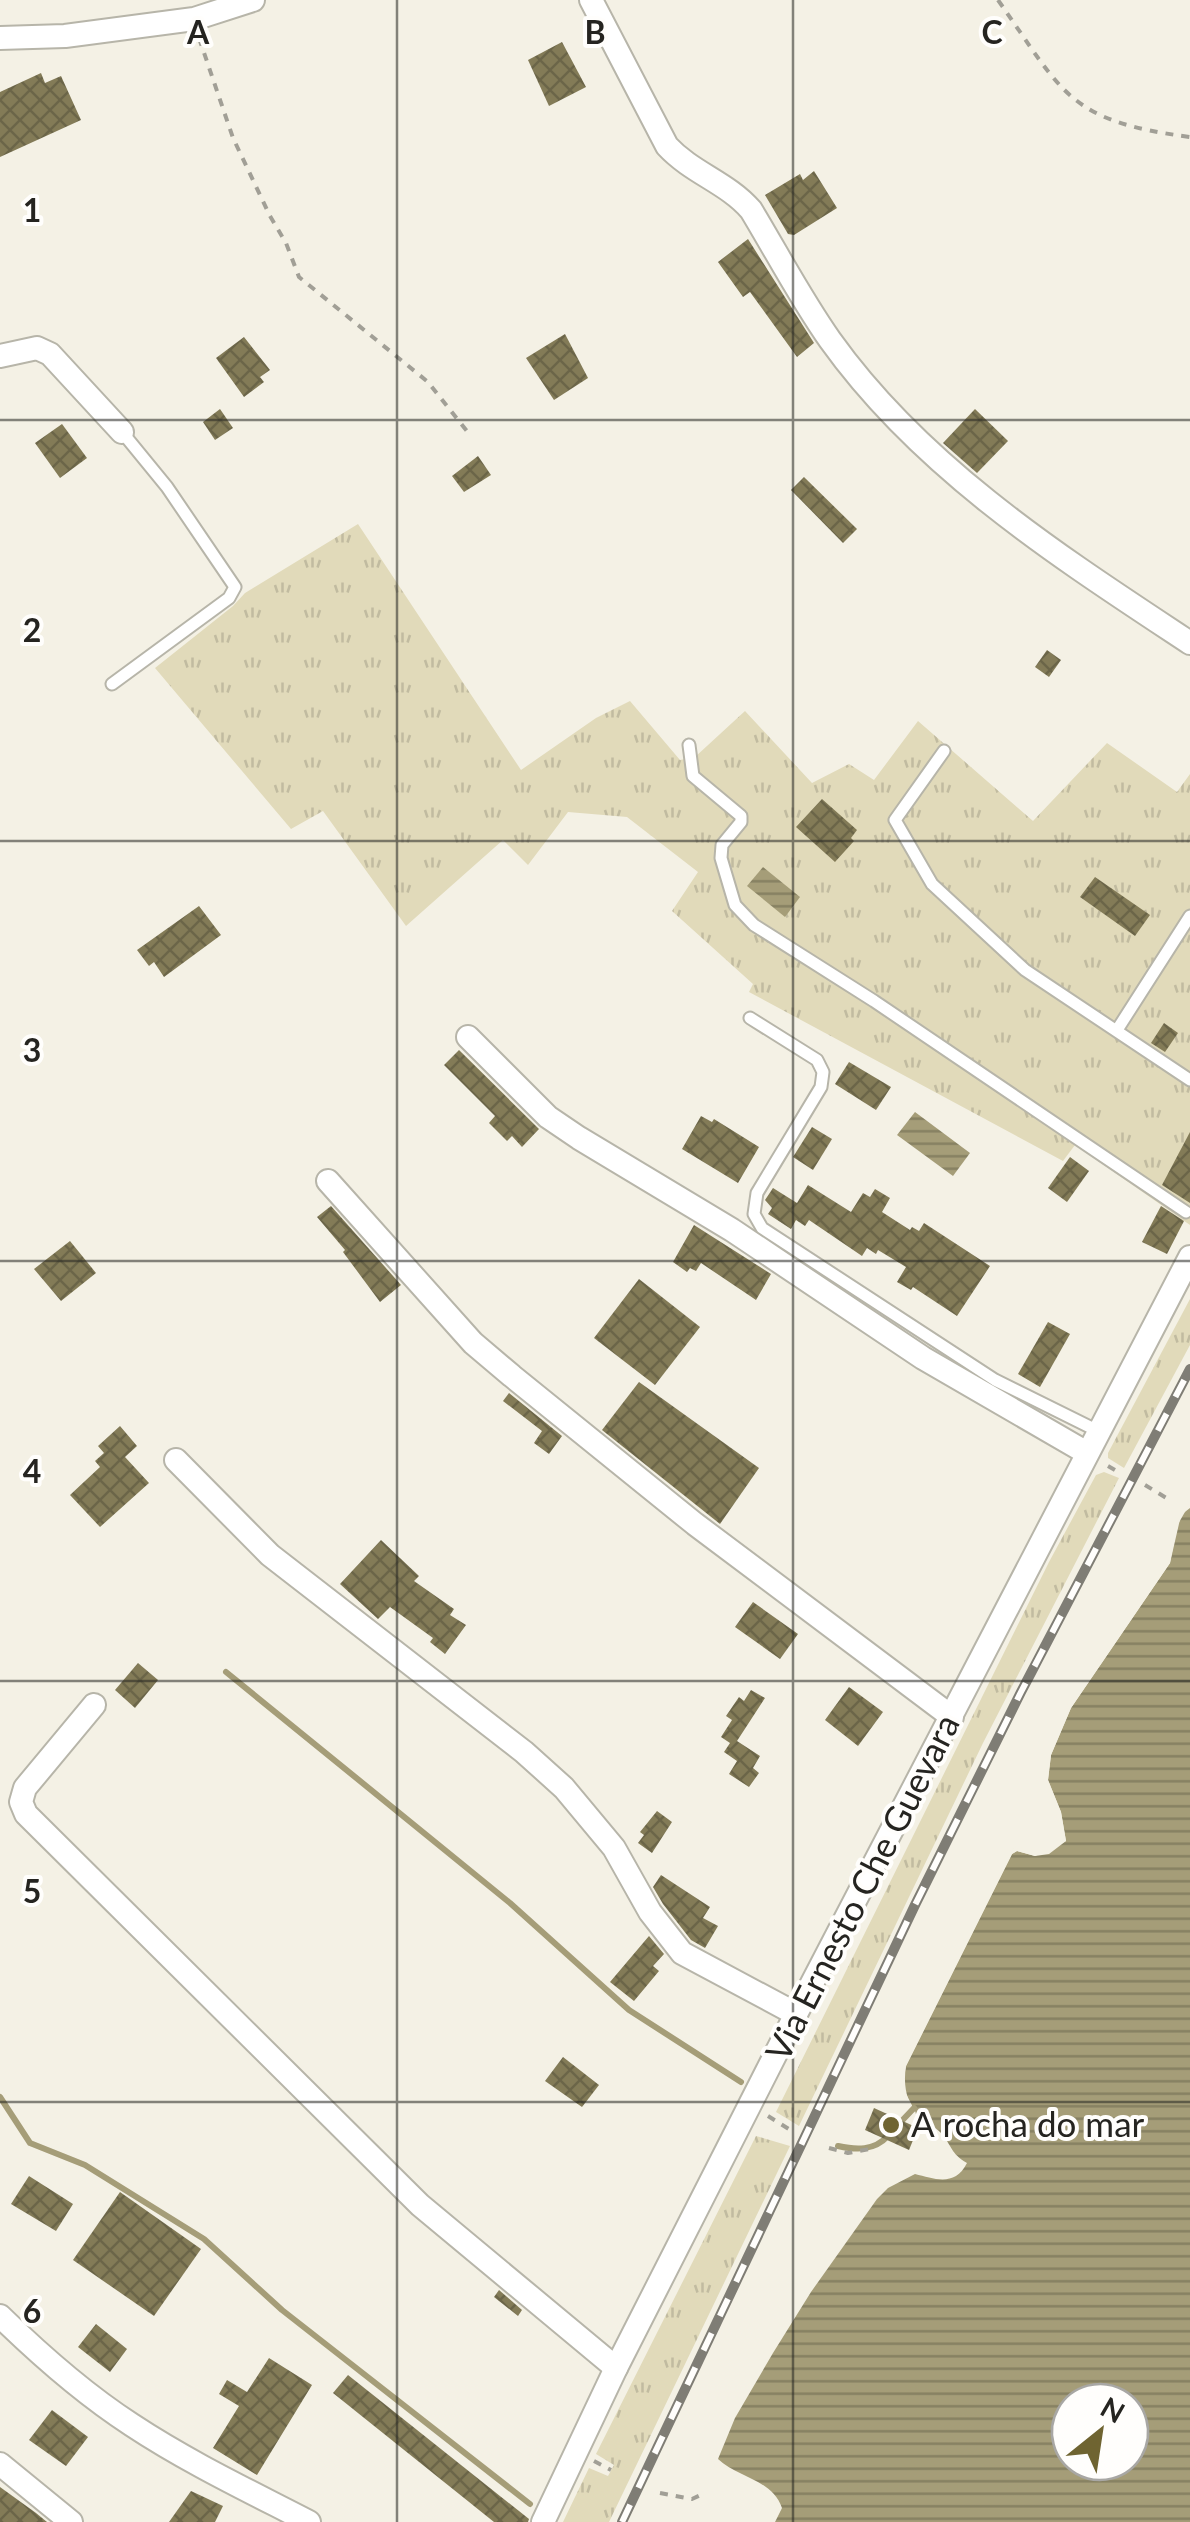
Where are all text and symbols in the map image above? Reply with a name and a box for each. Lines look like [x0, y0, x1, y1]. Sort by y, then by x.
text: A [186, 12, 210, 51]
text: B [584, 12, 606, 51]
text: C [981, 12, 1003, 51]
text: 1 [23, 190, 41, 229]
text: 2 [23, 610, 41, 649]
text: 3 [23, 1030, 41, 1069]
text: 4 [23, 1451, 41, 1490]
street label: Via Ernesto Che Guevara [755, 1707, 967, 2067]
text: 5 [23, 1871, 41, 1910]
place label: A rocha do mar [911, 2102, 1145, 2144]
marker: A rocha do mar [880, 2114, 902, 2136]
text: 6 [23, 2291, 41, 2330]
north arrow [1050, 2382, 1150, 2482]
text: N [1095, 2389, 1131, 2430]

